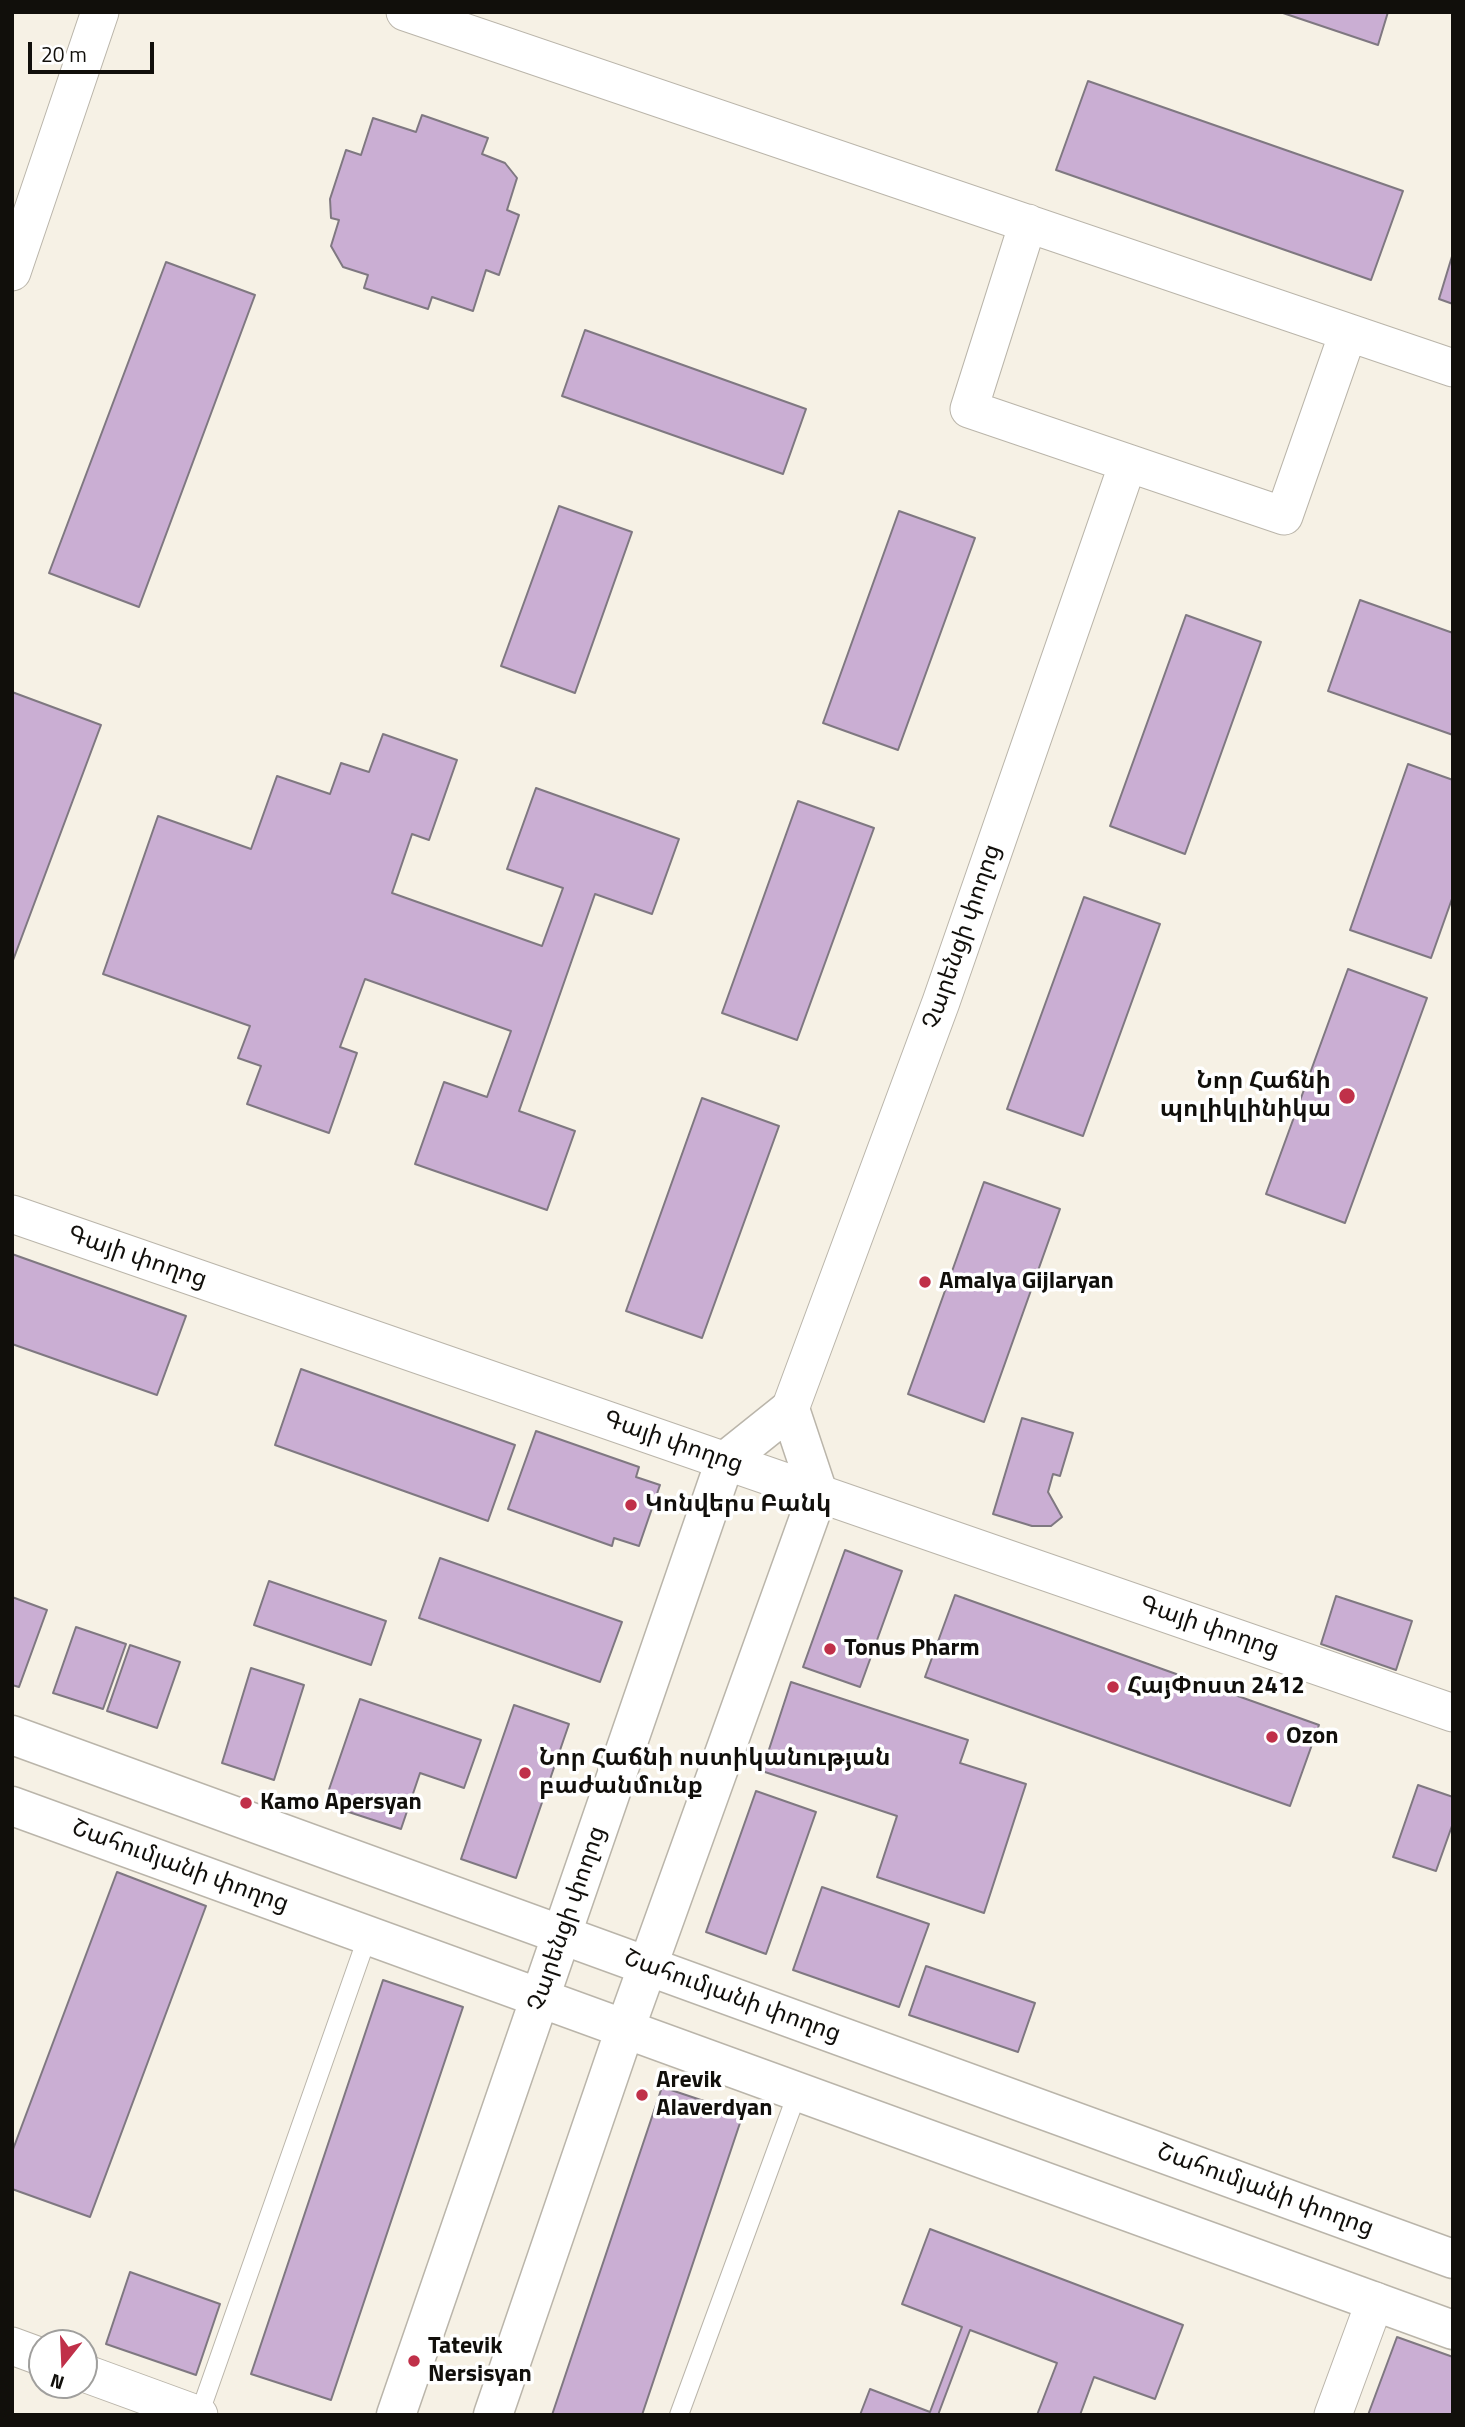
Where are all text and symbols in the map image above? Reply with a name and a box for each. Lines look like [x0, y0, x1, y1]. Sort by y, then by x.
scale bar [32, 28, 158, 72]
text: 20 m [41, 38, 87, 70]
street label: Չարենցի փողոց [918, 841, 1008, 1033]
place label: Նոր Հաճնի պոլիկլինիկա [1160, 1068, 1331, 1124]
marker: Նոր Հաճնի պոլիկլինիկա [1337, 1086, 1357, 1106]
street label: Գայի փողոց [64, 1221, 210, 1295]
place label: Amalya Gijlaryan [939, 1268, 1114, 1296]
marker: Amalya Gijlaryan [917, 1274, 933, 1290]
street label: Գայի փողոց [600, 1406, 746, 1480]
place label: Կոնվերս Բանկ [645, 1491, 831, 1519]
marker: Կոնվերս Բանկ [623, 1497, 639, 1513]
street label: Գայի փողոց [1136, 1591, 1282, 1665]
place label: Tonus Pharm [844, 1635, 980, 1663]
marker: Tonus Pharm [822, 1641, 838, 1657]
place label: ՀայՓոստ 2412 [1127, 1673, 1305, 1701]
marker: ՀայՓոստ 2412 [1105, 1679, 1121, 1695]
place label: Ozon [1286, 1723, 1339, 1751]
marker: Ozon [1264, 1729, 1280, 1745]
place label: Նոր Հաճնի ոստիկանության բաժանմունք [539, 1745, 891, 1801]
marker: Նոր Հաճնի ոստիկանության բաժանմունք [517, 1765, 533, 1781]
place label: Kamo Apersyan [260, 1789, 422, 1817]
marker: Kamo Apersyan [238, 1795, 254, 1811]
street label: Շահումյանի փողոց [67, 1814, 293, 1920]
street label: Չարենցի փողոց [523, 1823, 613, 2015]
street label: Շահումյանի փողոց [619, 1944, 845, 2050]
place label: Arevik Alaverdyan [656, 2067, 773, 2123]
marker: Arevik Alaverdyan [634, 2087, 650, 2103]
street label: Շահումյանի փողոց [1152, 2138, 1378, 2244]
north arrow [28, 2329, 98, 2399]
place label: Tatevik Nersisyan [428, 2333, 532, 2389]
marker: Tatevik Nersisyan [406, 2353, 422, 2369]
text: N [46, 2367, 68, 2398]

